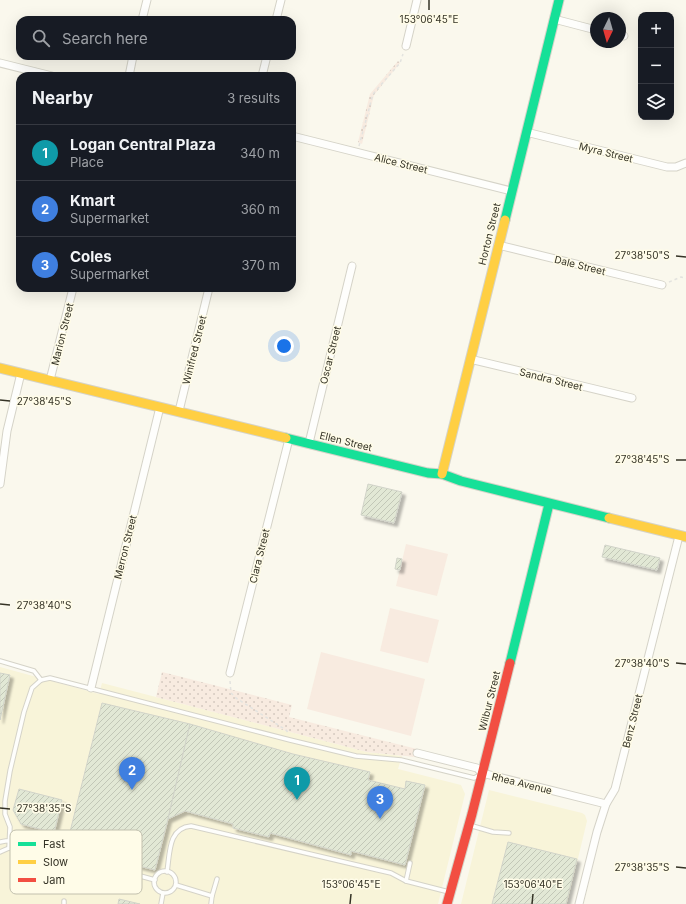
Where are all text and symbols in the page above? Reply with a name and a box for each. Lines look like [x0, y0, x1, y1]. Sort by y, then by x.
north arrow [590, 12, 626, 48]
map controls [638, 12, 674, 120]
button: + [638, 12, 674, 48]
text: 153°06'45"E [400, 13, 458, 25]
search box [16, 16, 296, 60]
icon: search [30, 27, 52, 49]
text: Search here [62, 29, 148, 48]
button: − [638, 48, 674, 84]
button: layers [638, 84, 674, 120]
text: Nearby [32, 88, 93, 108]
text: 3 results [227, 90, 280, 106]
text: Logan Central Plaza [70, 135, 216, 154]
street label: Myra Street [578, 140, 635, 165]
text: 1 [42, 145, 48, 161]
text: 340 m [240, 145, 280, 161]
street label: Alice Street [373, 151, 430, 176]
text: Place [70, 154, 104, 170]
text: Kmart [70, 191, 115, 210]
text: 2 [41, 201, 49, 217]
text: 360 m [241, 201, 280, 217]
street label: Horton Street [476, 201, 503, 266]
text: Supermarket [70, 210, 149, 226]
text: Coles [70, 247, 112, 266]
text: 27°38'50"S [614, 249, 670, 261]
street label: Dale Street [553, 253, 607, 277]
text: 3 [41, 257, 49, 273]
text: 370 m [242, 257, 280, 273]
text: Supermarket [70, 266, 149, 282]
street label: Marion Street [48, 301, 76, 366]
street label: Winifred Street [180, 313, 209, 386]
street label: Oscar Street [317, 324, 343, 385]
your location [274, 336, 294, 356]
street label: Sandra Street [518, 365, 584, 393]
text: 27°38'45"S [17, 395, 71, 407]
street label: Ellen Street [319, 429, 374, 453]
text: 27°38'45"S [615, 453, 669, 465]
street label: Merron Street [111, 513, 139, 580]
street label: Clara Street [246, 527, 272, 585]
text: 27°38'40"S [17, 599, 71, 611]
text: 27°38'40"S [615, 657, 669, 669]
street label: Wilbur Street [476, 669, 502, 732]
street label: Benz Street [620, 692, 645, 749]
pin: 2 [119, 757, 145, 790]
pin: 1 [284, 767, 310, 800]
street label: Rhea Avenue [491, 770, 554, 796]
pin: 3 [367, 786, 393, 819]
text: 27°38'35"S [16, 802, 72, 814]
legend [10, 830, 142, 894]
text: Fast [43, 837, 65, 851]
text: Slow [43, 855, 68, 869]
text: 27°38'35"S [614, 861, 670, 873]
text: Jam [43, 873, 65, 887]
text: 153°06'45"E [322, 878, 380, 890]
text: 153°06'40"E [503, 878, 563, 890]

